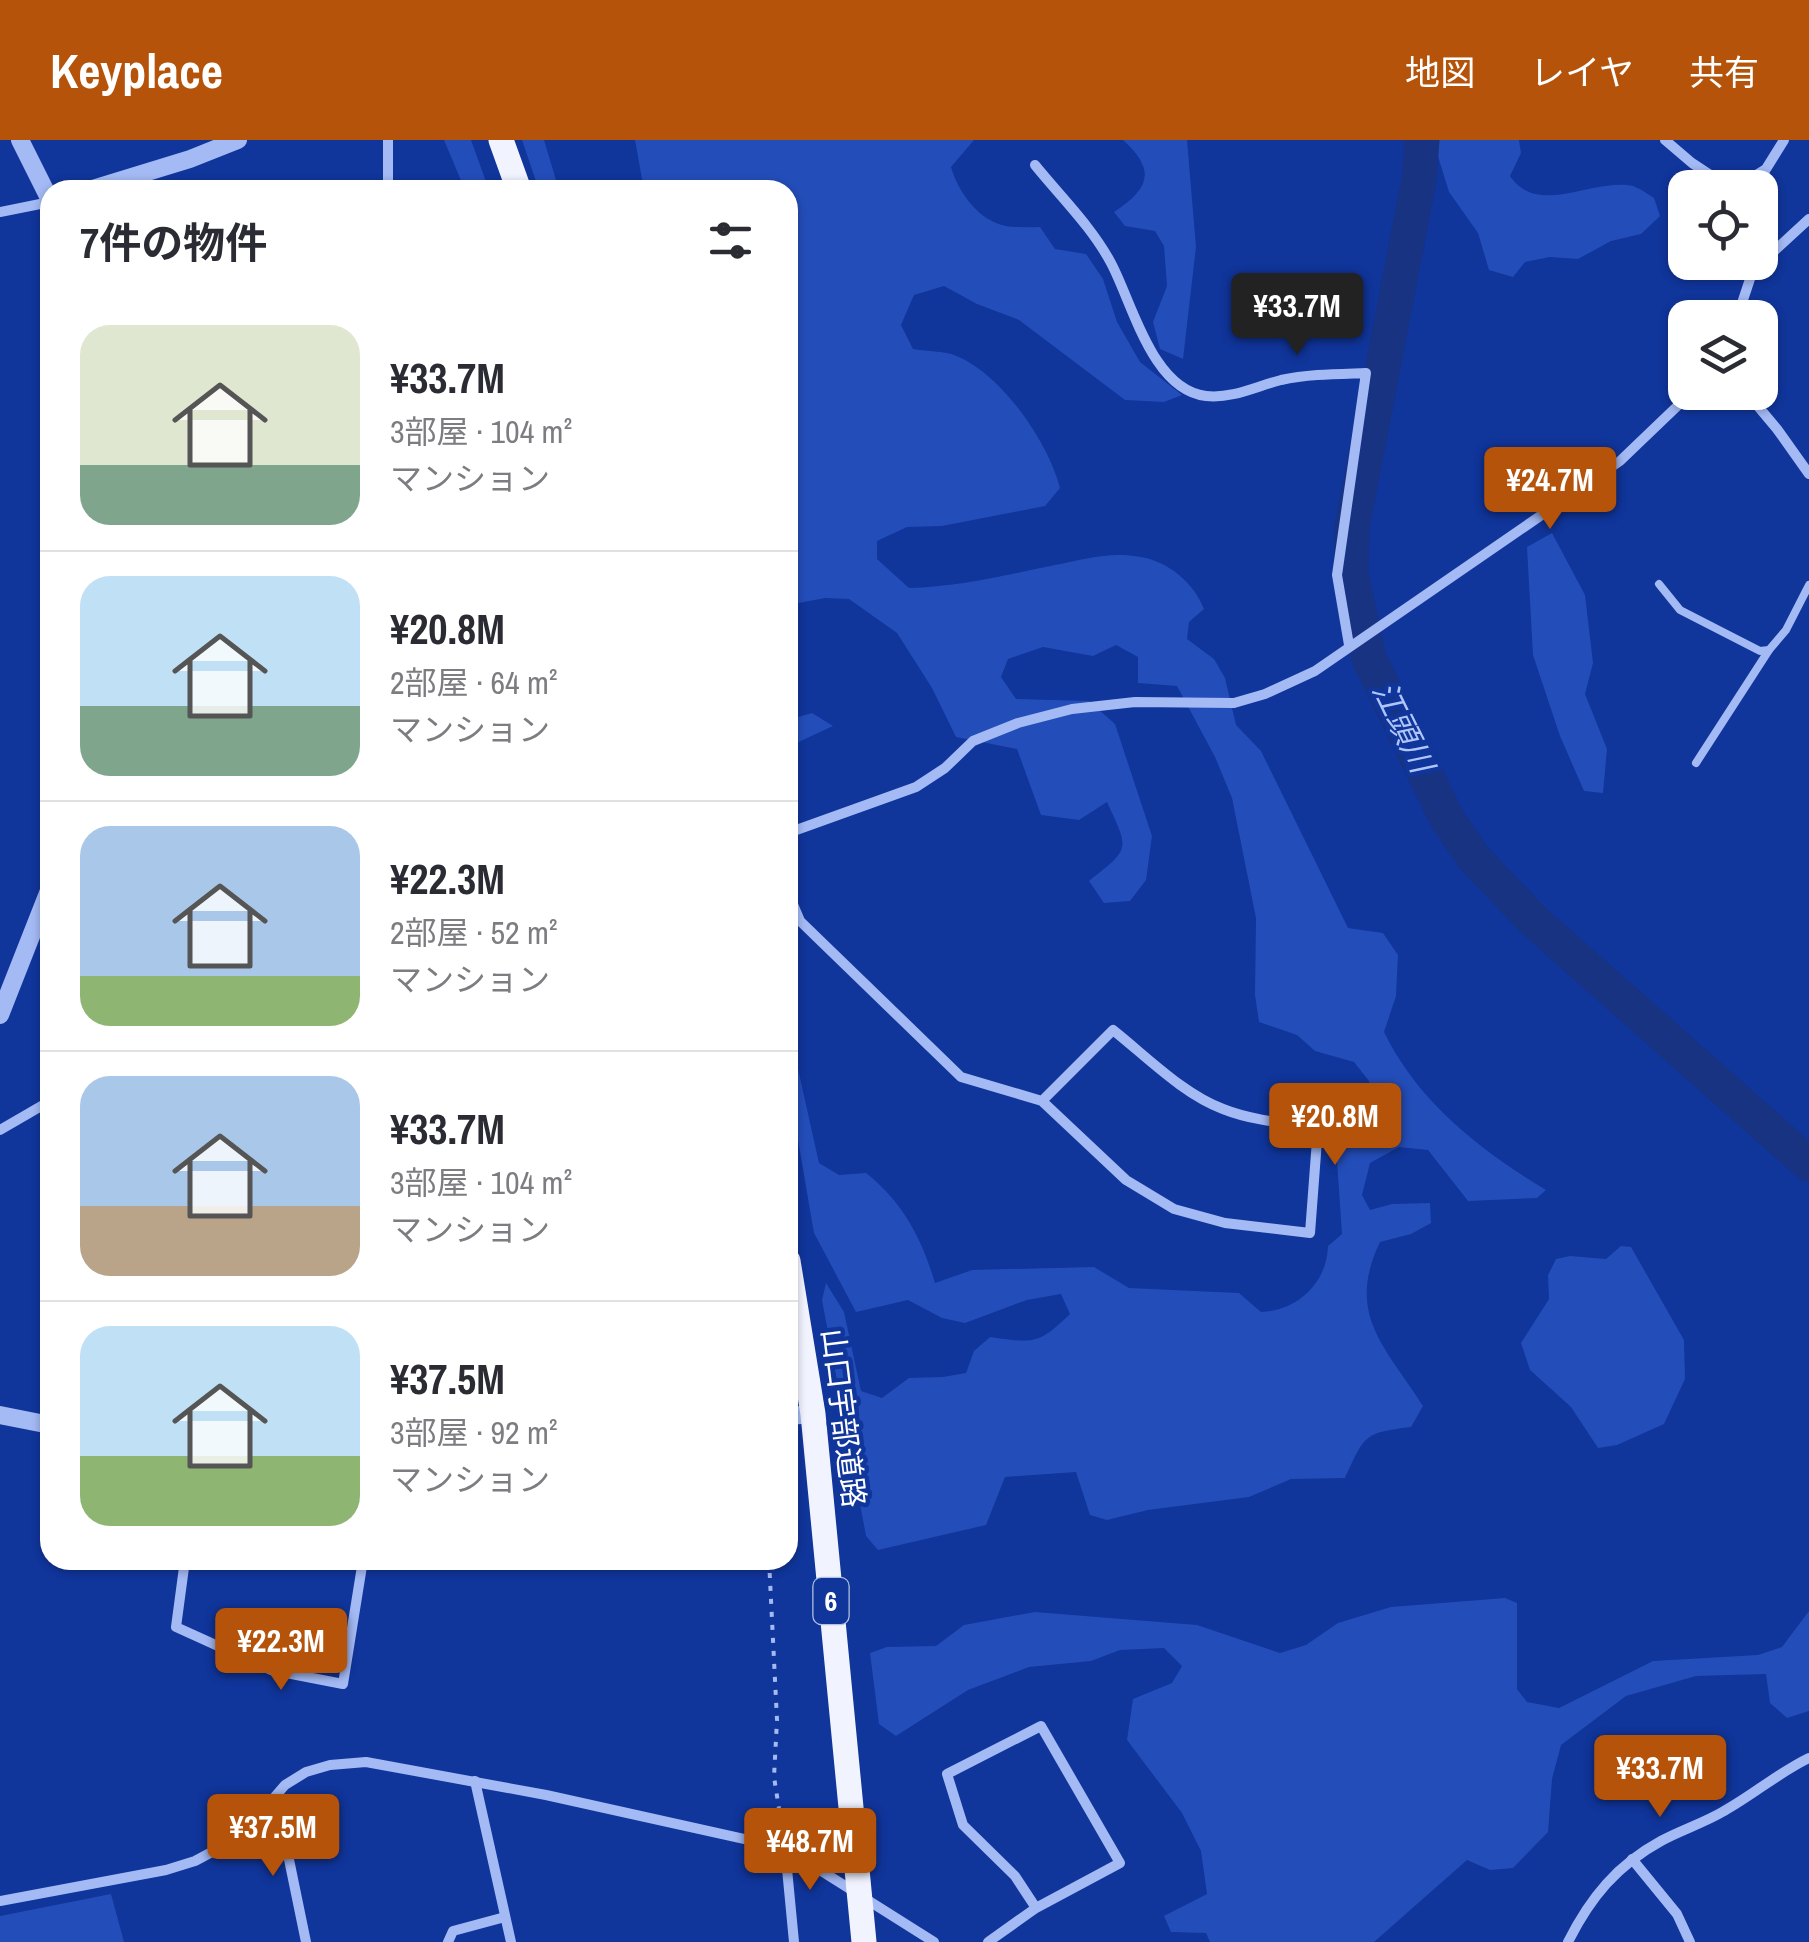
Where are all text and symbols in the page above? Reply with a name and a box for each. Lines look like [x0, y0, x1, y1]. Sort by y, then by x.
text: Keyplace [50, 38, 223, 103]
text: 地図 [1405, 49, 1475, 96]
text: レイヤ [1530, 49, 1634, 96]
text: 共有 [1689, 49, 1759, 96]
map controls [1668, 170, 1778, 410]
button: locate [1668, 170, 1778, 280]
icon: filters [703, 213, 758, 268]
text: 7件の物件 [80, 215, 267, 271]
pin: ¥33.7M [1216, 273, 1378, 358]
text: ¥33.7M [1253, 284, 1341, 327]
button: layers [1668, 300, 1778, 410]
text: ¥33.7M [390, 350, 505, 406]
icon: home [160, 365, 280, 485]
text: 3部屋 · 104 m² [390, 410, 572, 453]
pin: ¥24.7M [1469, 447, 1631, 532]
text: マンション [390, 457, 550, 500]
text: ¥24.7M [1506, 458, 1594, 501]
text: ¥20.8M [390, 601, 505, 657]
icon: home [160, 616, 280, 736]
text: 2部屋 · 64 m² [390, 661, 558, 704]
water label: 江頭川 [1363, 674, 1445, 782]
text: マンション [390, 708, 550, 751]
text: ¥22.3M [390, 851, 505, 907]
icon: home [160, 866, 280, 986]
text: 2部屋 · 52 m² [390, 911, 558, 954]
text: マンション [390, 958, 550, 1001]
pin: ¥20.8M [1254, 1083, 1416, 1168]
text: ¥20.8M [1291, 1094, 1379, 1137]
text: ¥33.7M [390, 1101, 505, 1157]
icon: home [160, 1116, 280, 1236]
text: 3部屋 · 104 m² [390, 1161, 572, 1204]
text: マンション [390, 1208, 550, 1251]
street label: 山口宇部道路 [813, 1326, 875, 1510]
text: ¥37.5M [390, 1351, 505, 1407]
icon: home [160, 1366, 280, 1486]
text: 3部屋 · 92 m² [390, 1411, 558, 1454]
text: マンション [390, 1458, 550, 1501]
road number: 6 [814, 1578, 848, 1624]
pin: ¥22.3M [200, 1608, 362, 1693]
text: ¥22.3M [237, 1619, 325, 1662]
pin: ¥33.7M [1579, 1735, 1741, 1820]
text: ¥33.7M [1616, 1746, 1704, 1789]
pin: ¥37.5M [192, 1794, 354, 1879]
text: ¥37.5M [229, 1805, 317, 1848]
pin: ¥48.7M [729, 1808, 891, 1893]
text: ¥48.7M [766, 1819, 854, 1862]

